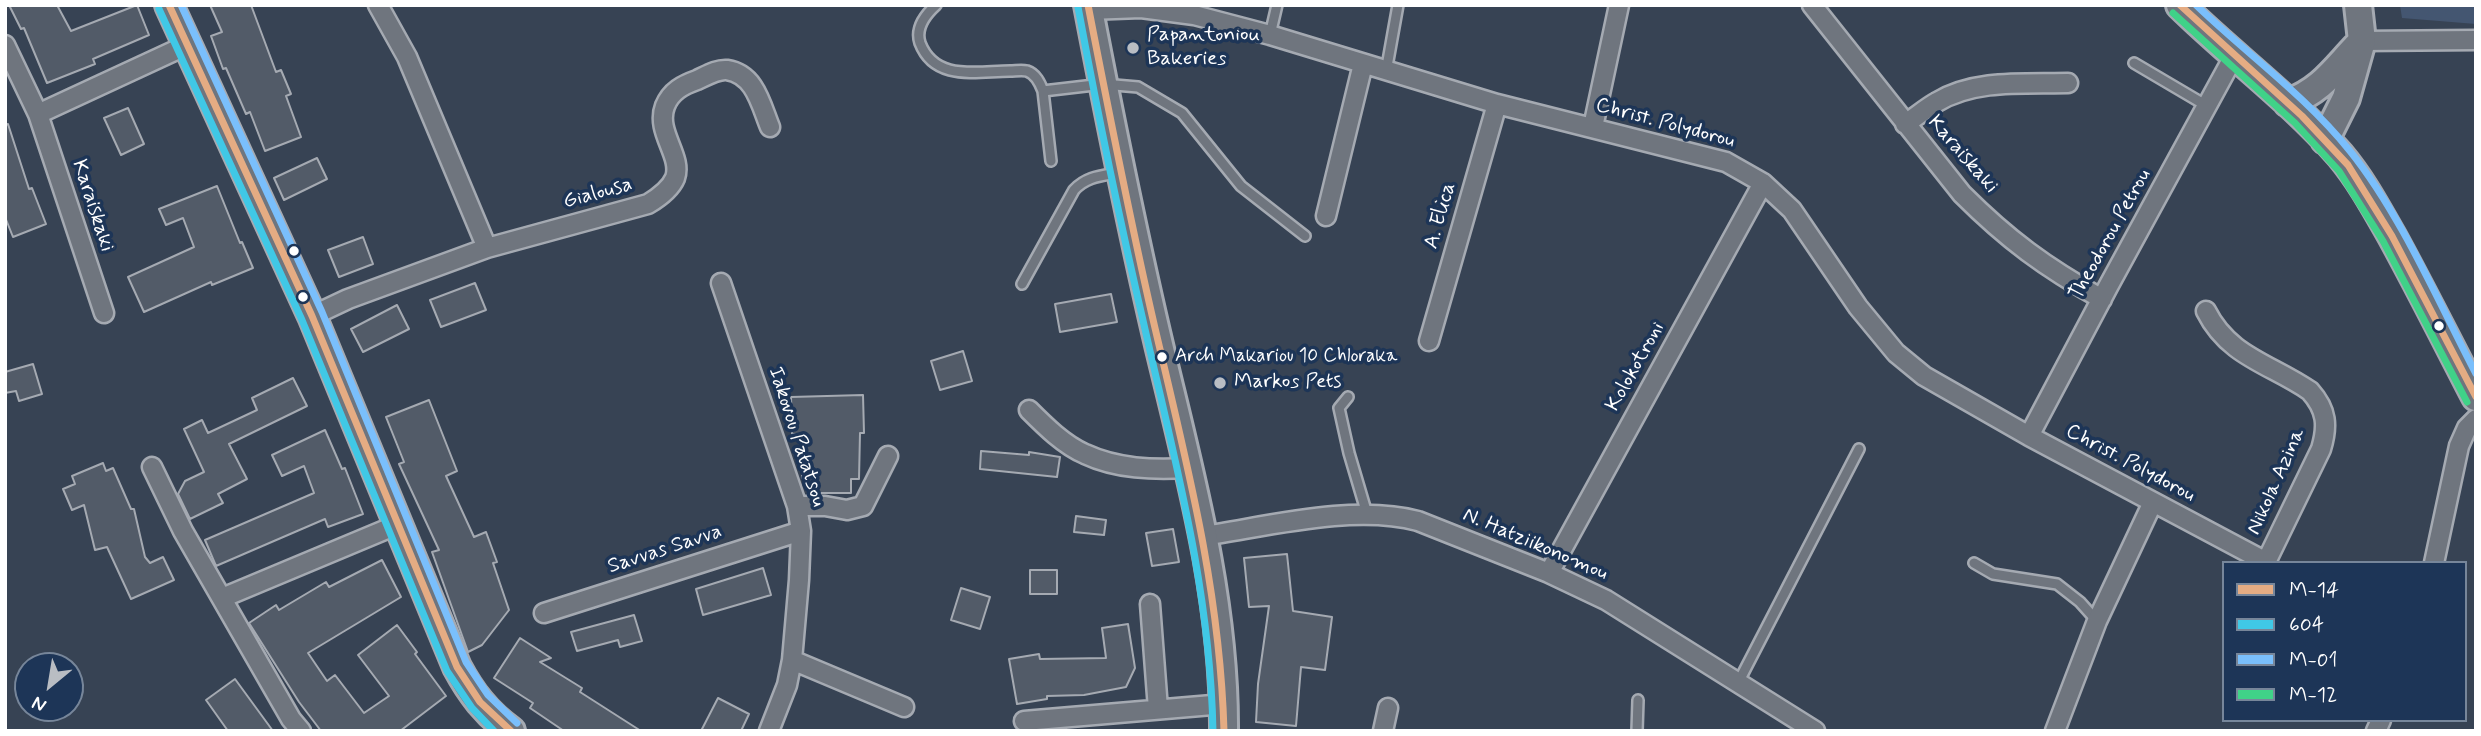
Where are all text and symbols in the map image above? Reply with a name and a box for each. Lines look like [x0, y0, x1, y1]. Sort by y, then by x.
place label: Papantoniou Bakeries [1147, 23, 1260, 73]
marker: Papantoniou Bakeries [1125, 40, 1141, 56]
street label: Christ. Polydorou [1593, 93, 1737, 155]
street label: Karaiskaki [1921, 111, 2003, 199]
street label: Karaiskaki [65, 157, 119, 255]
street label: Theodorou Petrou [2065, 165, 2157, 305]
street label: Gialousa [561, 173, 635, 215]
street label: A. Elica [1420, 180, 1462, 252]
unlabelled marker [287, 244, 301, 258]
unlabelled marker [296, 290, 310, 304]
street label: Kolokotroni [1601, 318, 1671, 416]
unlabelled marker [2432, 319, 2446, 333]
place label: Arch Makariou 10 Chloraka [1175, 346, 1397, 368]
marker: Arch Makariou 10 Chloraka [1155, 350, 1169, 364]
street label: Iakovou Patatsou [762, 364, 830, 510]
place label: Markos Pets [1234, 370, 1342, 396]
marker: Markos Pets [1212, 375, 1228, 391]
street label: Christ. Polydorou [2061, 419, 2199, 509]
street label: Nikola Azina [2242, 425, 2312, 539]
street label: N. Hatziikonomou [1459, 503, 1611, 587]
street label: Savvas Savva [605, 520, 725, 580]
legend [2222, 561, 2467, 722]
text: M-14 [2289, 576, 2339, 604]
text: 604 [2289, 611, 2324, 639]
text: M-01 [2289, 646, 2338, 674]
north arrow [14, 652, 84, 722]
text: M-12 [2289, 681, 2337, 709]
text: N [28, 690, 51, 718]

